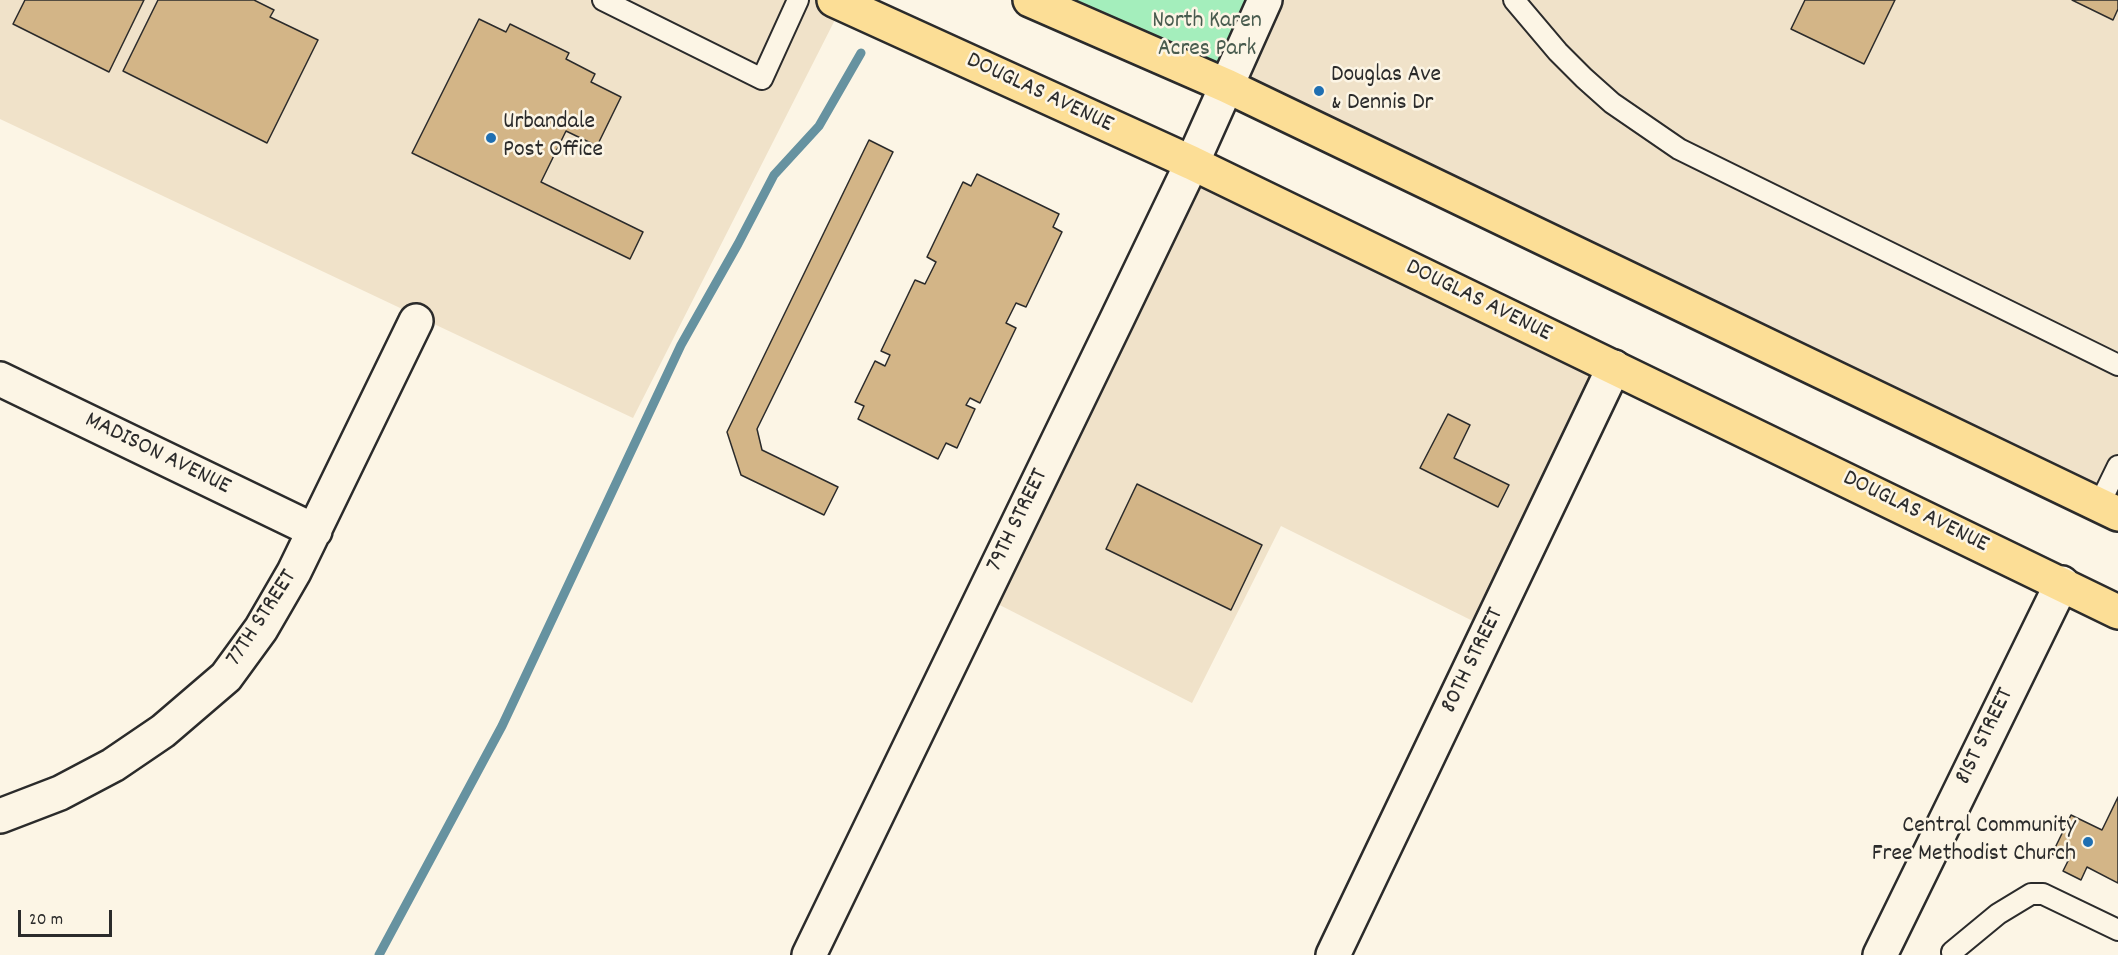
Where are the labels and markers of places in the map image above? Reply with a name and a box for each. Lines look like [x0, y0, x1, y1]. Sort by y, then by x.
place label: Douglas Ave & Dennis Dr [1331, 63, 1441, 119]
marker: Douglas Ave & Dennis Dr [1312, 84, 1326, 98]
place label: Urbandale Post Office [503, 110, 603, 166]
marker: Urbandale Post Office [484, 131, 498, 145]
place label: Central Community Free Methodist Church [1872, 814, 2076, 870]
marker: Central Community Free Methodist Church [2081, 835, 2095, 849]

